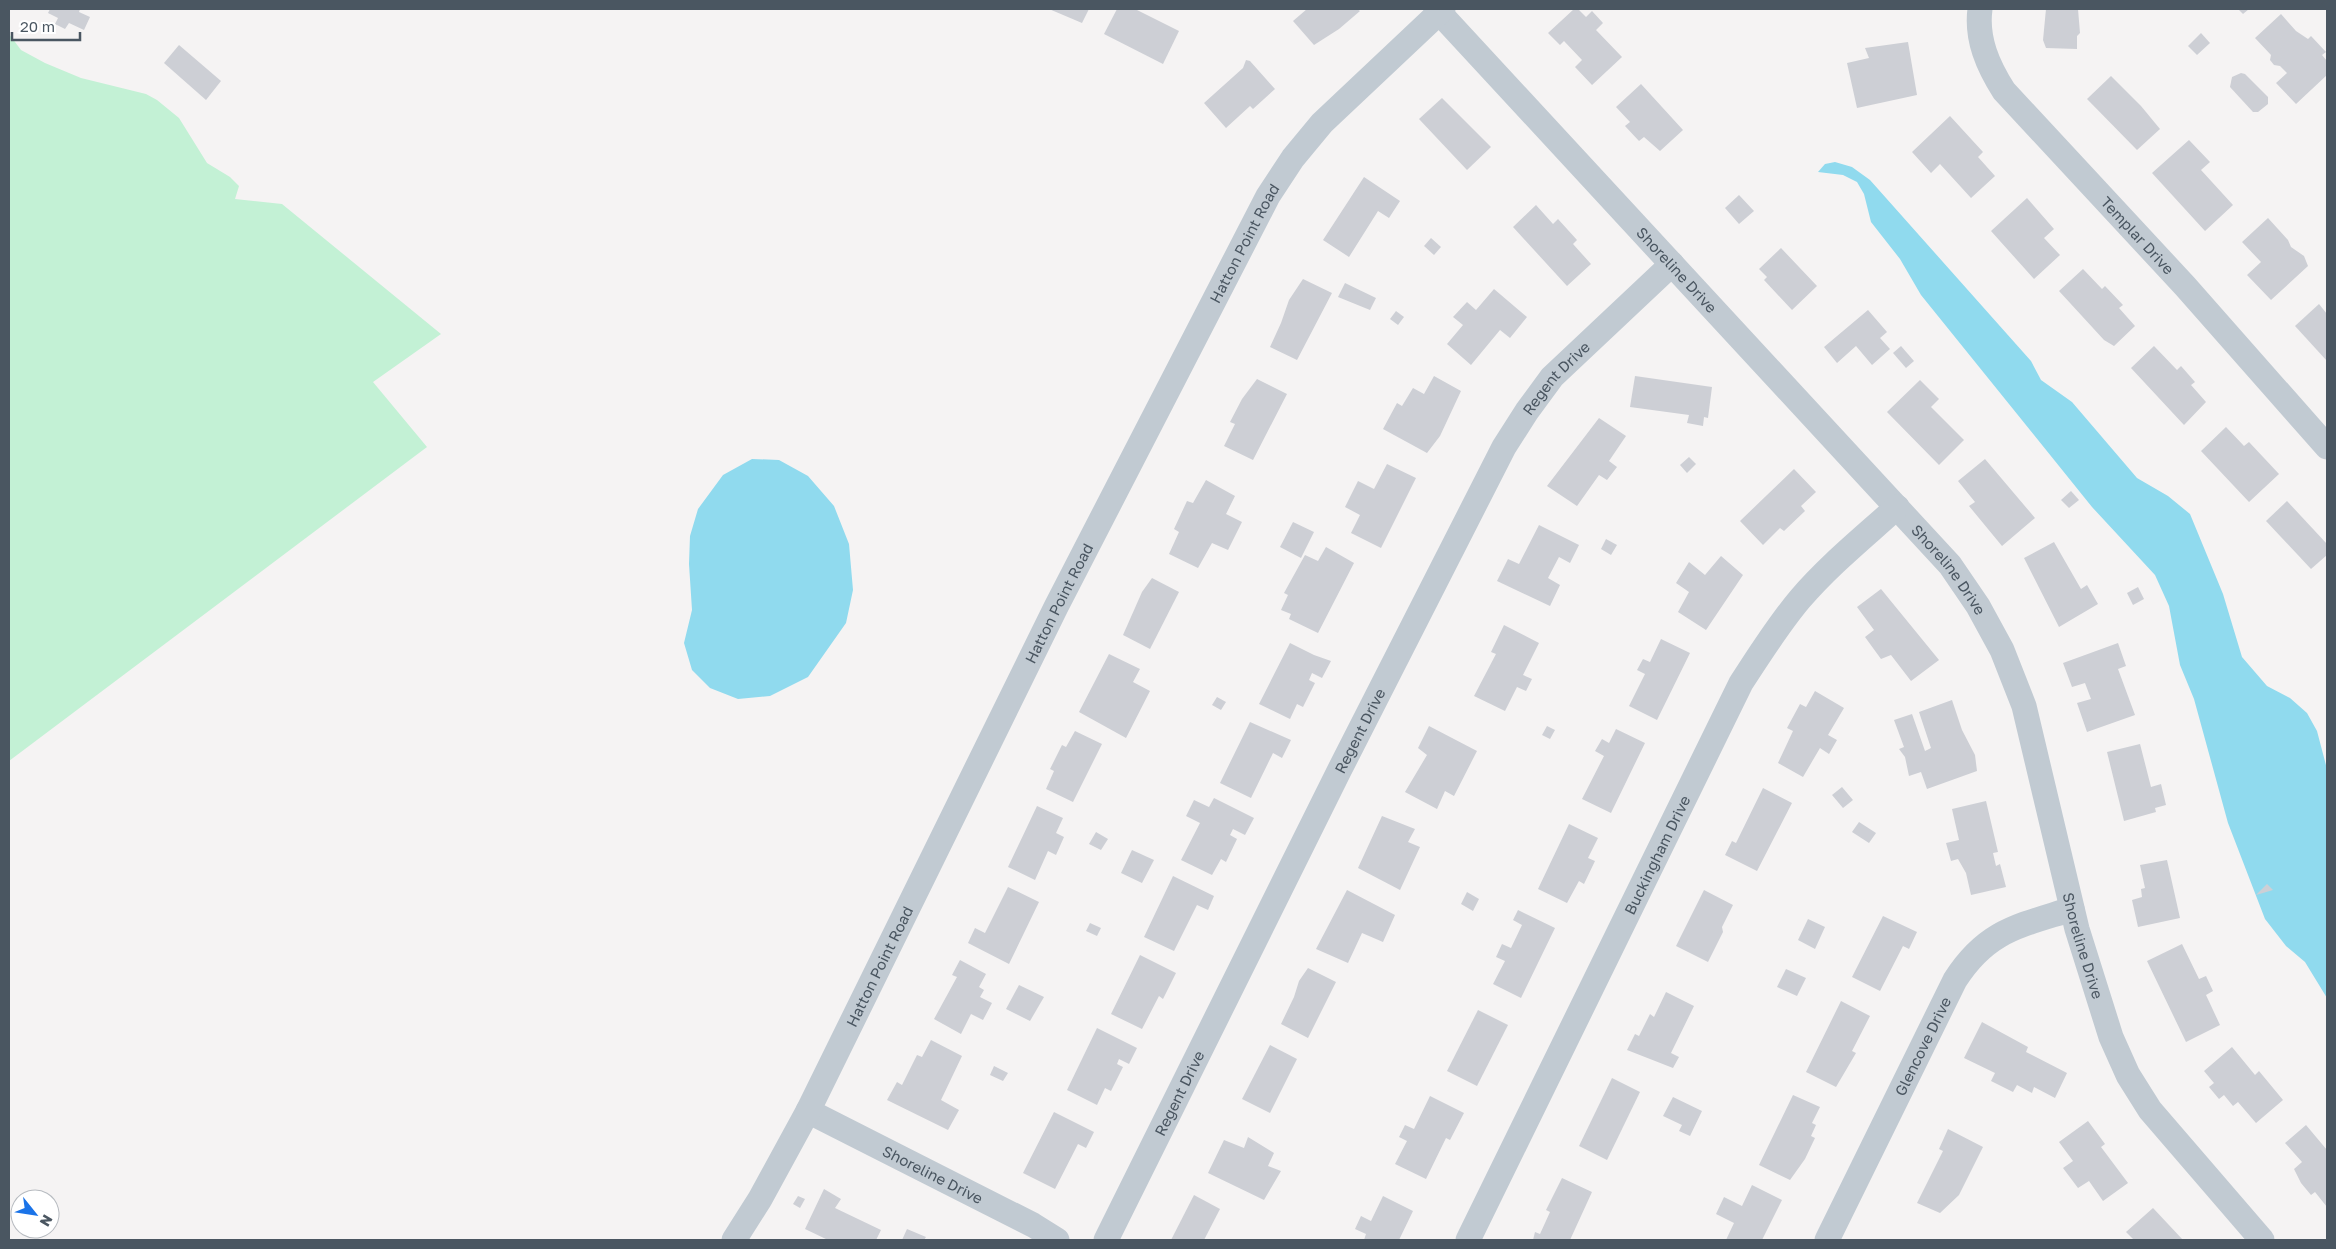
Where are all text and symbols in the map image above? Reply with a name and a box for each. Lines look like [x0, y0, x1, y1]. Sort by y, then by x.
scale bar [12, 10, 80, 42]
text: 20 m [20, 17, 55, 35]
street label: Hatton Point Road [1205, 180, 1283, 306]
street label: Templar Drive [2097, 193, 2178, 278]
street label: Shoreline Drive [1633, 223, 1721, 316]
street label: Regent Drive [1518, 337, 1593, 418]
street label: Shoreline Drive [1908, 521, 1990, 618]
street label: Hatton Point Road [1021, 540, 1096, 666]
street label: Regent Drive [1330, 685, 1389, 776]
street label: Buckingham Drive [1620, 792, 1694, 917]
street label: Shoreline Drive [2060, 891, 2107, 1001]
street label: Hatton Point Road [842, 903, 916, 1030]
street label: Glencove Drive [1891, 994, 1954, 1099]
street label: Regent Drive [1150, 1047, 1208, 1139]
street label: Shoreline Drive [880, 1141, 986, 1207]
north arrow [10, 1189, 60, 1239]
text: N [37, 1212, 57, 1230]

